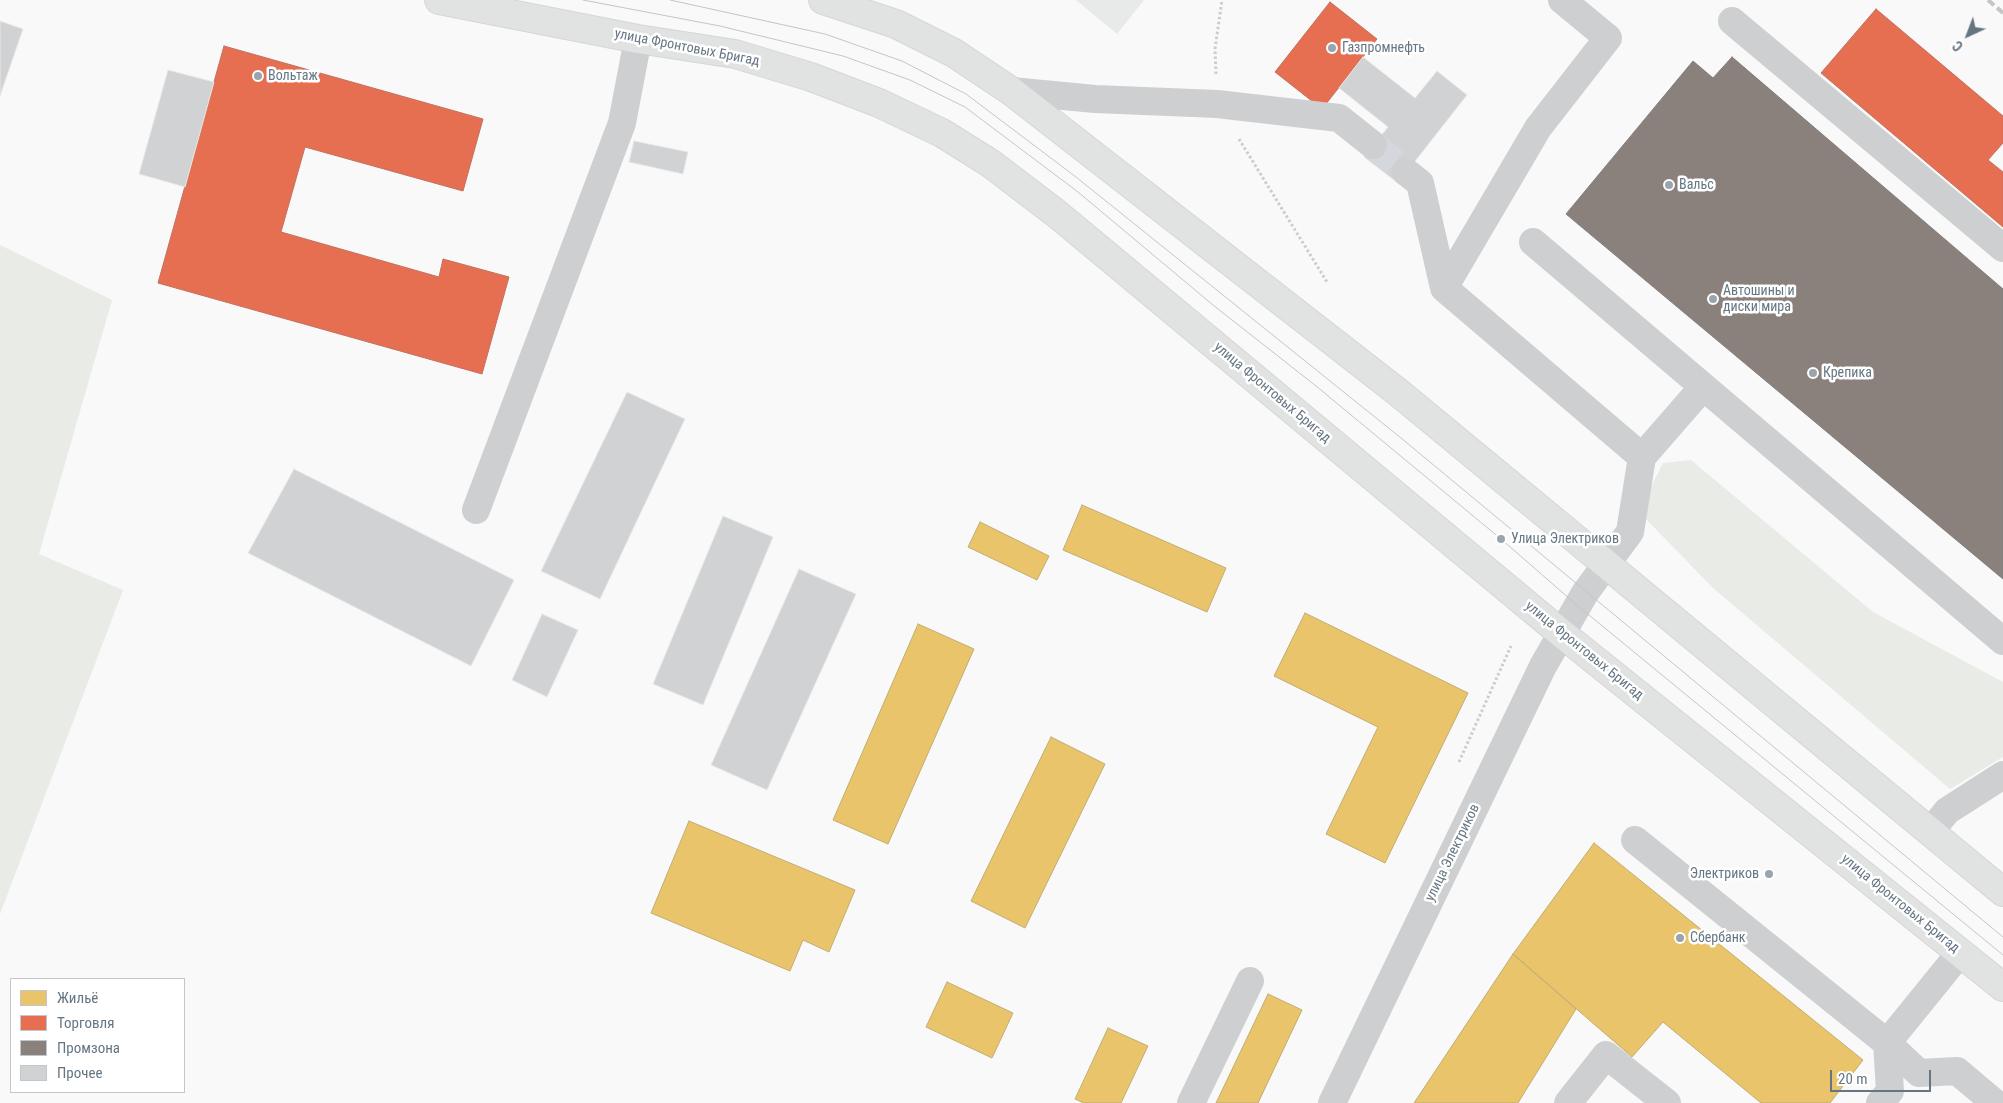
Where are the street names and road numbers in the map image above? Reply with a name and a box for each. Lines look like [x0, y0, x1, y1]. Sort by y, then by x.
street label: улица Фронтовых Бригад [613, 26, 761, 70]
street label: улица Фронтовых Бригад [1210, 339, 1334, 447]
street label: улица Фронтовых Бригад [1521, 598, 1647, 704]
street label: улица Электриков [1422, 802, 1484, 904]
street label: улица Фронтовых Бригад [1837, 851, 1963, 957]

